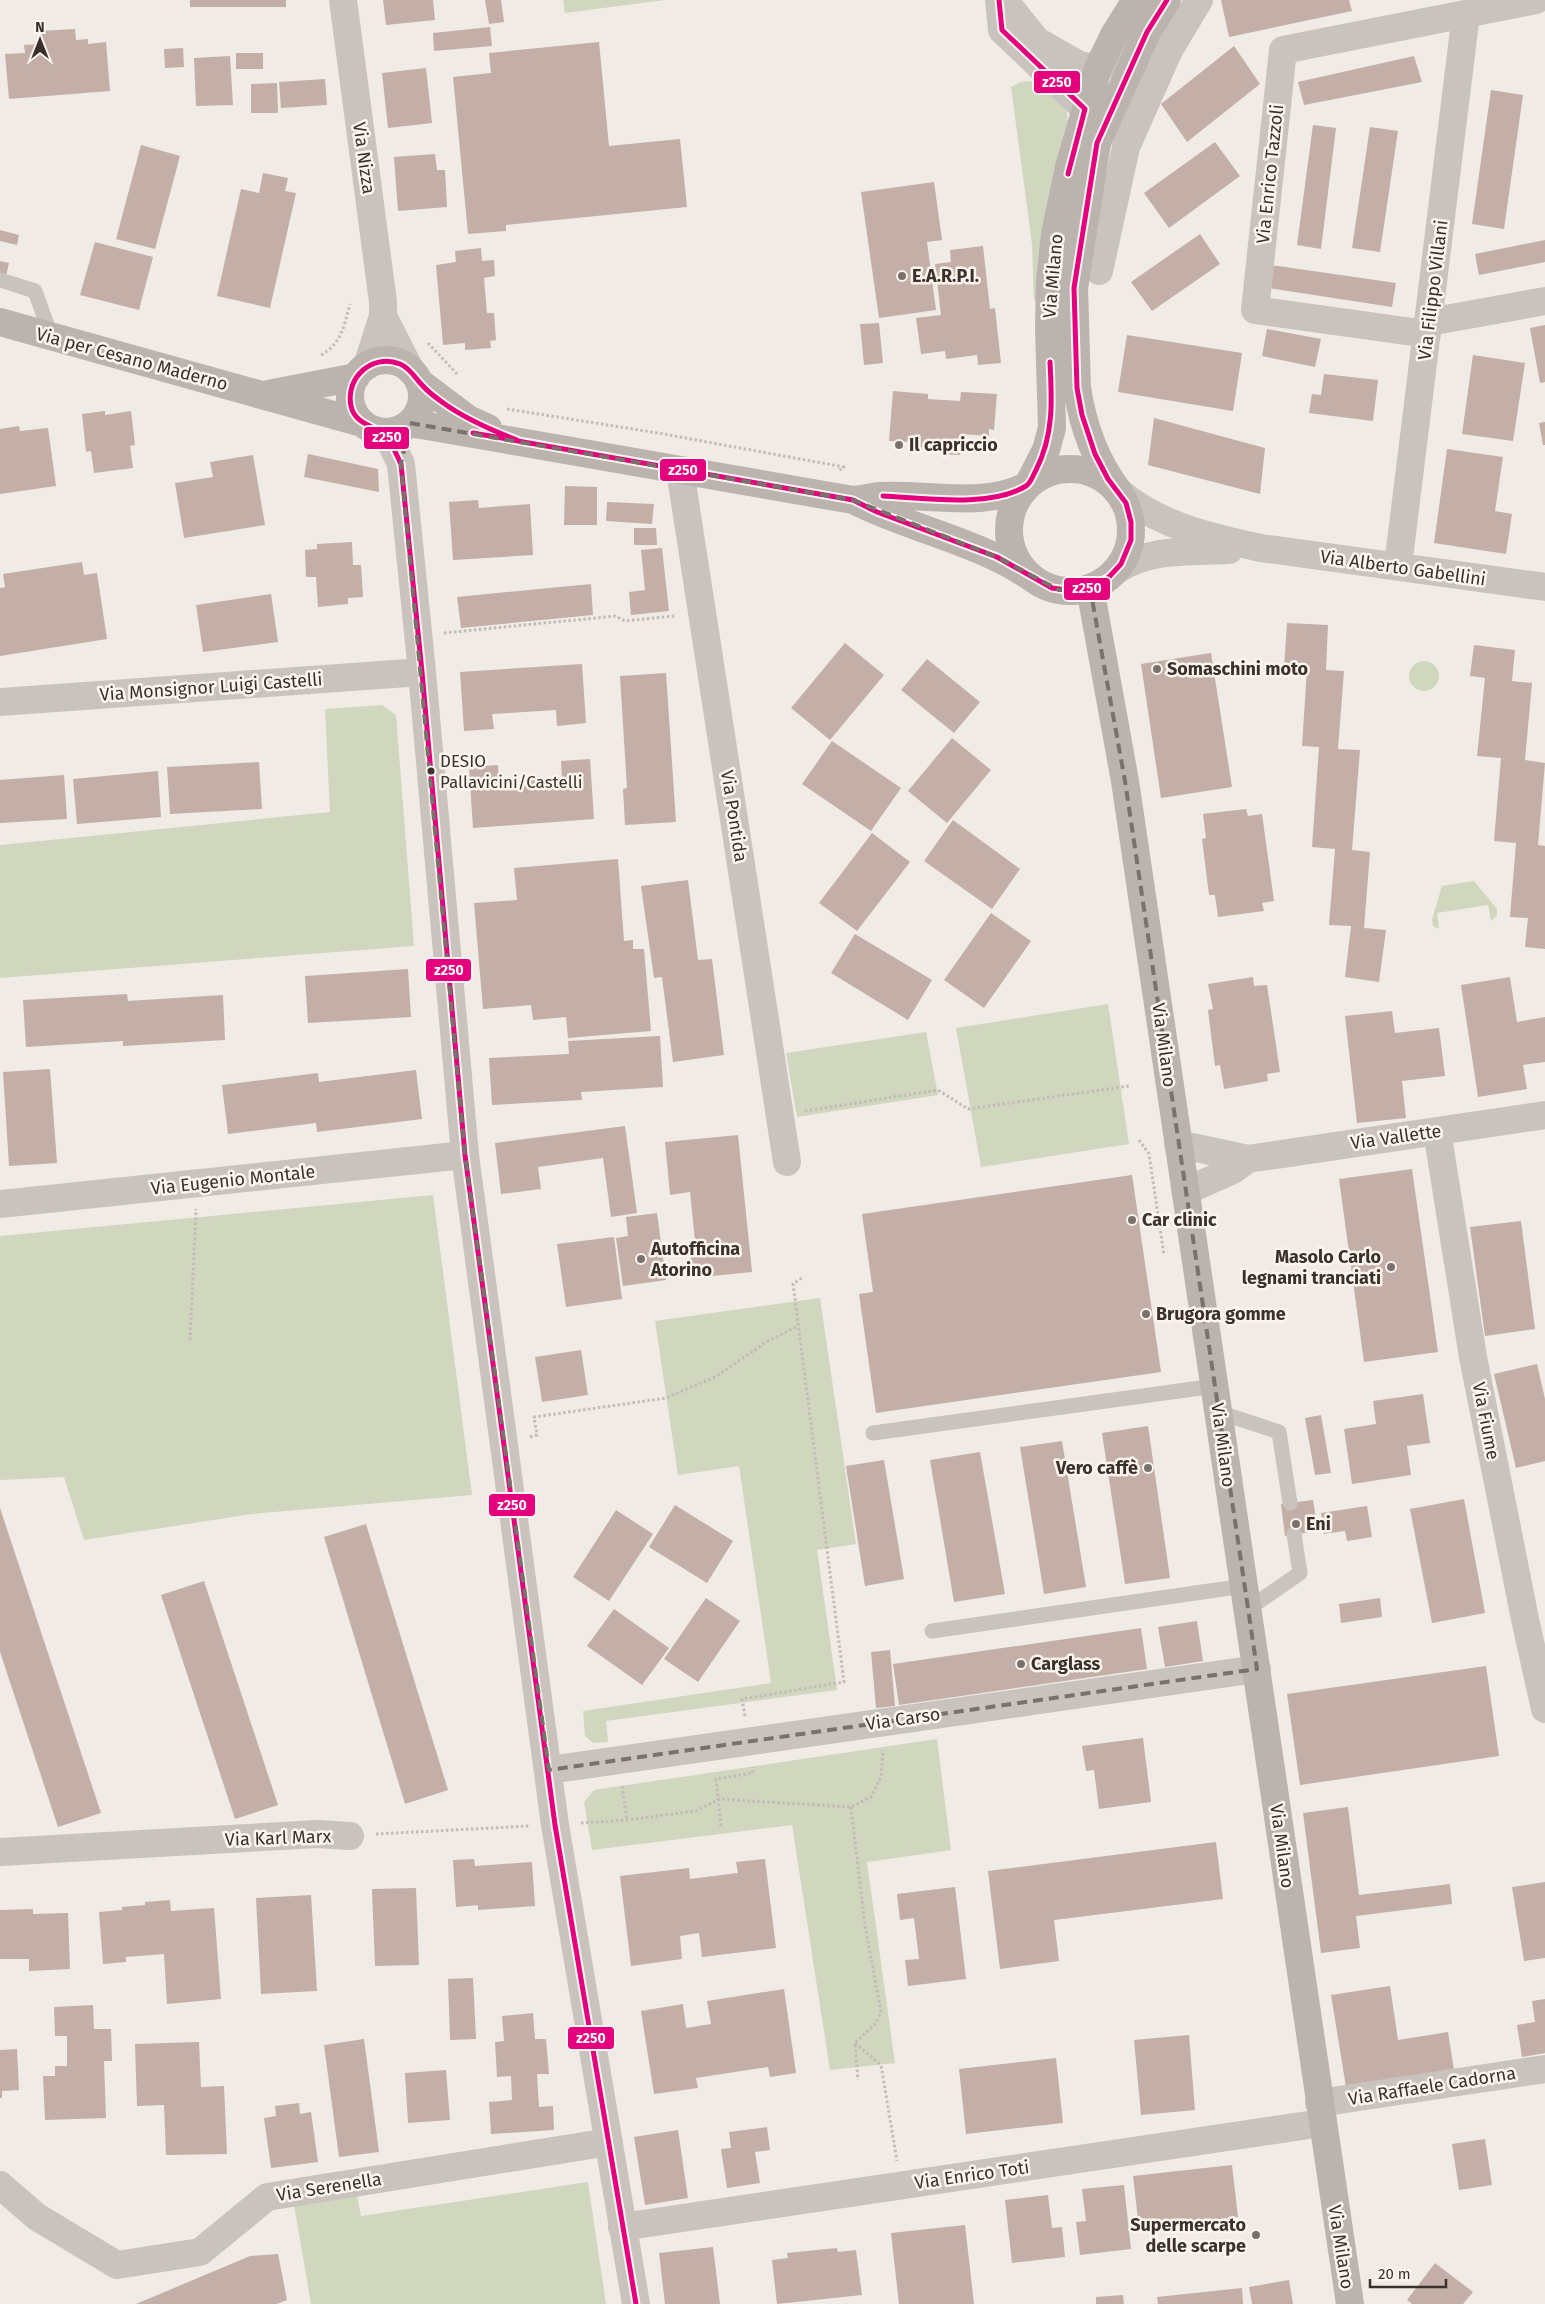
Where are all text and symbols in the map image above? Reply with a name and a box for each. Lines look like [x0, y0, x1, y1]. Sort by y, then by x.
north arrow [15, 15, 65, 65]
text: N [35, 19, 45, 36]
line badge: z250 [1033, 70, 1081, 94]
text: z250 [1042, 74, 1072, 91]
street label: Via Enrico Tazzoli [1252, 103, 1288, 245]
street label: Via Nizza [348, 121, 380, 195]
street label: Via Filippo Villani [1413, 219, 1453, 361]
street label: Via Milano [1038, 233, 1068, 319]
place label: E.A.R.P.I. [912, 265, 979, 287]
marker: E.A.R.P.I. [896, 270, 908, 282]
street label: Via per Cesano Maderno [34, 323, 230, 395]
line badge: z250 [363, 426, 410, 450]
text: z250 [372, 429, 402, 446]
place label: Il capriccio [909, 434, 998, 456]
marker: Il capriccio [893, 439, 905, 451]
line badge: z250 [659, 458, 707, 482]
text: z250 [668, 462, 698, 479]
street label: Via Alberto Gabellini [1319, 545, 1487, 591]
line badge: z250 [1063, 577, 1111, 601]
text: z250 [1072, 580, 1102, 597]
place label: Somaschini moto [1167, 658, 1308, 680]
marker: Somaschini moto [1151, 663, 1163, 675]
street label: Via Monsignor Luigi Castelli [99, 668, 323, 706]
place label: DESIO Pallavicini/Castelli [440, 751, 583, 793]
marker: DESIO Pallavicini/Castelli [426, 766, 436, 776]
street label: Via Pontida [716, 768, 752, 864]
line badge: z250 [425, 958, 472, 982]
text: z250 [434, 962, 464, 979]
street label: Via Milano [1147, 1001, 1181, 1089]
street label: Via Vallette [1349, 1120, 1443, 1154]
street label: Via Eugenio Montale [150, 1160, 316, 1200]
place label: Car clinic [1142, 1209, 1217, 1231]
marker: Car clinic [1126, 1214, 1138, 1226]
place label: Autofficina Atorino [650, 1238, 740, 1281]
place label: Masolo Carlo legnami tranciati [1242, 1246, 1381, 1289]
marker: Autofficina Atorino [635, 1253, 647, 1265]
marker: Masolo Carlo legnami tranciati [1385, 1261, 1397, 1273]
place label: Brugora gomme [1156, 1303, 1286, 1325]
marker: Brugora gomme [1140, 1308, 1152, 1320]
street label: Via Fiume [1468, 1380, 1504, 1462]
street label: Via Milano [1206, 1401, 1240, 1489]
place label: Vero caffè [1055, 1457, 1138, 1479]
marker: Vero caffè [1142, 1462, 1154, 1474]
line badge: z250 [488, 1493, 536, 1517]
text: z250 [497, 1497, 527, 1514]
place label: Eni [1306, 1513, 1331, 1535]
marker: Eni [1290, 1518, 1302, 1530]
place label: Carglass [1031, 1653, 1100, 1675]
marker: Carglass [1015, 1658, 1027, 1670]
street label: Via Carso [864, 1703, 942, 1735]
street label: Via Milano [1265, 1802, 1299, 1890]
street label: Via Karl Marx [224, 1825, 332, 1851]
line badge: z250 [567, 2026, 615, 2050]
text: z250 [576, 2030, 606, 2047]
street label: Via Raffaele Cadorna [1347, 2062, 1517, 2110]
street label: Via Enrico Toti [913, 2156, 1031, 2194]
street label: Via Serenella [275, 2168, 383, 2206]
street label: Via Milano [1324, 2203, 1358, 2291]
place label: Supermercato delle scarpe [1130, 2214, 1246, 2257]
marker: Supermercato delle scarpe [1250, 2229, 1262, 2241]
scale bar [1370, 2256, 1446, 2288]
text: 20 m [1378, 2265, 1411, 2283]

